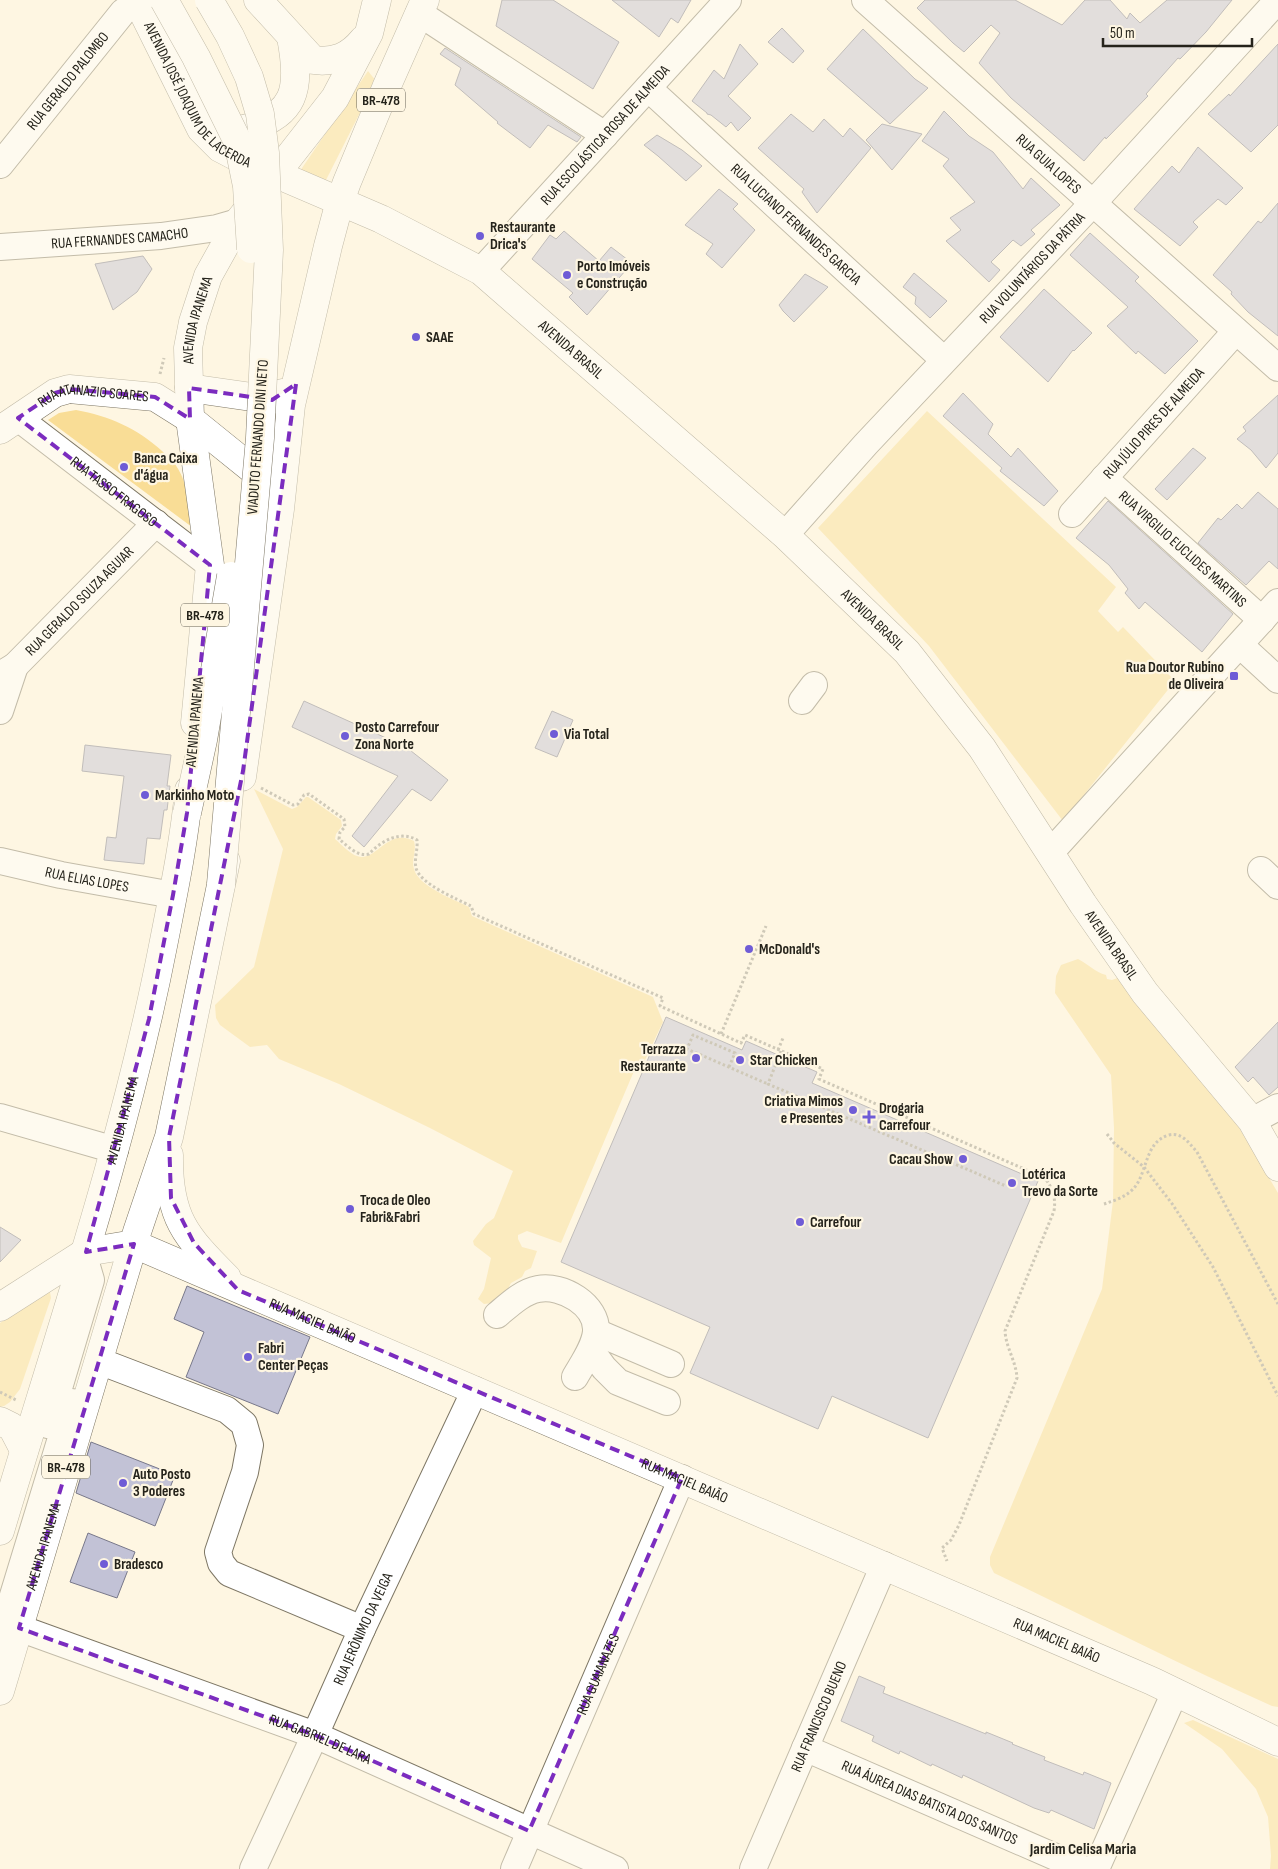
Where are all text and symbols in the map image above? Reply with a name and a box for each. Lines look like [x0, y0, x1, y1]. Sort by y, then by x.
scale bar [1103, 15, 1252, 47]
street label: AVENIDA JOSÉ JOAQUIM DE LACERDA [139, 18, 254, 172]
text: 50 m [1110, 24, 1135, 43]
street label: RUA GERALDO PALOMBO [22, 28, 113, 134]
street label: RUA ESCOLÁSTICA ROSA DE ALMEIDA [536, 61, 674, 209]
road number: BR-478 [357, 88, 405, 112]
street label: RUA GUIA LOPES [1012, 129, 1085, 198]
street label: RUA LUCIANO FERNANDES GARCIA [727, 159, 866, 289]
street label: RUA VOLUNTÁRIOS DA PÁTRIA [975, 208, 1089, 327]
place label: Restaurante Drica's [490, 218, 556, 254]
street label: RUA FERNANDES CAMACHO [51, 223, 189, 253]
marker: Restaurante Drica's [474, 230, 486, 242]
place label: Porto Imóveis e Construção [577, 257, 650, 293]
marker: Porto Imóveis e Construção [561, 269, 573, 281]
street label: AVENIDA IPANEMA [178, 273, 217, 366]
street label: AVENIDA BRASIL [534, 315, 608, 383]
place label: SAAE [426, 328, 454, 347]
marker: SAAE [410, 331, 422, 343]
street label: VIADUTO FERNANDO DINI NETO [243, 359, 273, 515]
street label: RUA JÚLIO PIRES DE ALMEIDA [1099, 363, 1209, 483]
street label: RUA ATANAZIO SOARES [34, 379, 150, 412]
place label: Banca Caixa d'água [134, 449, 198, 485]
street label: RUA TASSO FRAGOSO [67, 452, 162, 531]
marker: Banca Caixa d'água [118, 461, 130, 473]
street label: RUA VIRGILIO EUCLIDES MARTINS [1115, 486, 1251, 611]
street label: RUA GERALDO SOUZA AGUIAR [21, 542, 138, 660]
street label: AVENIDA BRASIL [837, 584, 909, 654]
road number: BR-478 [181, 604, 229, 626]
place label: Rua Doutor Rubino de Oliveira [1126, 658, 1224, 694]
marker: Rua Doutor Rubino de Oliveira [1228, 670, 1240, 682]
street label: AVENIDA IPANEMA [182, 676, 208, 769]
place label: Posto Carrefour Zona Norte [355, 718, 440, 754]
place label: Via Total [564, 725, 609, 744]
marker: Via Total [548, 728, 560, 740]
marker: Posto Carrefour Zona Norte [339, 730, 351, 742]
place label: Markinho Moto [155, 786, 234, 805]
marker: Markinho Moto [139, 789, 151, 801]
street label: RUA ELIAS LOPES [43, 862, 130, 896]
street label: AVENIDA BRASIL [1080, 906, 1143, 984]
place label: McDonald's [759, 940, 820, 959]
marker: McDonald's [743, 943, 755, 955]
place label: Terrazza Restaurante [620, 1040, 686, 1076]
place label: Star Chicken [750, 1051, 818, 1070]
marker: Terrazza Restaurante [690, 1052, 702, 1064]
marker: Star Chicken [734, 1054, 746, 1066]
street label: AVENIDA IPANEMA [101, 1073, 143, 1167]
place label: Criativa Mimos e Presentes [764, 1092, 843, 1128]
place label: Drogaria Carrefour [879, 1099, 931, 1135]
marker: Criativa Mimos e Presentes [847, 1104, 859, 1116]
marker: Drogaria Carrefour [863, 1111, 875, 1123]
place label: Cacau Show [889, 1150, 953, 1169]
marker: Cacau Show [957, 1153, 969, 1165]
place label: Lotérica Trevo da Sorte [1022, 1165, 1098, 1201]
marker: Lotérica Trevo da Sorte [1006, 1177, 1018, 1189]
place label: Troca de Oleo Fabri&Fabri [360, 1191, 430, 1227]
marker: Troca de Oleo Fabri&Fabri [344, 1203, 356, 1215]
place label: Carrefour [810, 1213, 862, 1232]
marker: Carrefour [794, 1216, 806, 1228]
street label: RUA MACIEL BAIÃO [266, 1294, 359, 1348]
place label: Fabri Center Peças [258, 1339, 329, 1375]
marker: Fabri Center Peças [242, 1351, 254, 1363]
street label: RUA MACIEL BAIÃO [638, 1453, 731, 1507]
road number: BR-478 [42, 1455, 90, 1478]
place label: Auto Posto 3 Poderes [132, 1465, 191, 1501]
marker: Auto Posto 3 Poderes [117, 1477, 129, 1489]
street label: AVENIDA IPANEMA [21, 1500, 65, 1593]
place label: Bradesco [114, 1555, 163, 1574]
marker: Bradesco [98, 1558, 110, 1570]
street label: RUA JERÔNIMO DA VEIGA [329, 1569, 397, 1688]
street label: RUA MACIEL BAIÃO [1011, 1613, 1103, 1667]
street label: RUA GUAIANAZES [572, 1631, 624, 1718]
street label: RUA FRANCISCO BUENO [786, 1658, 851, 1775]
street label: RUA GABRIEL DE LARA [266, 1710, 375, 1769]
street label: RUA ÁUREA DIAS BATISTA DOS SANTOS [839, 1756, 1021, 1849]
district label: Jardim Celisa Maria [1029, 1840, 1136, 1859]

